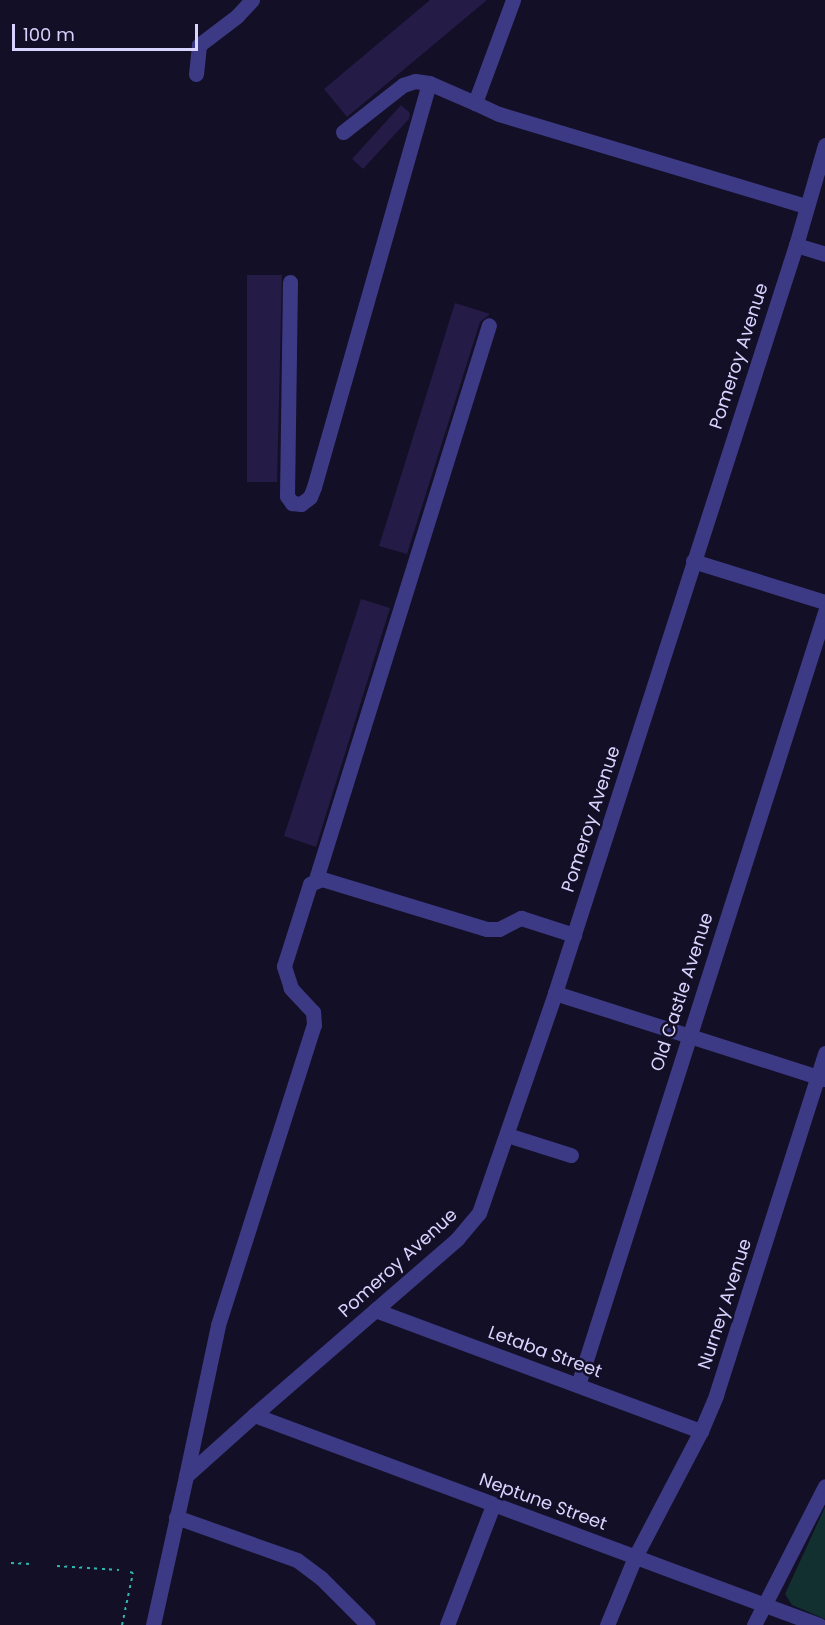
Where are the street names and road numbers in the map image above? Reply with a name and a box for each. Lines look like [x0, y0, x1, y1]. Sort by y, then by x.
street label: Pomeroy Avenue [705, 280, 773, 432]
street label: Pomeroy Avenue [557, 743, 625, 895]
street label: Old Castle Avenue [646, 910, 718, 1074]
street label: Pomeroy Avenue [334, 1204, 462, 1322]
street label: Nurney Avenue [694, 1236, 756, 1372]
street label: Letaba Street [485, 1321, 605, 1383]
street label: Neptune Street [476, 1469, 610, 1535]

